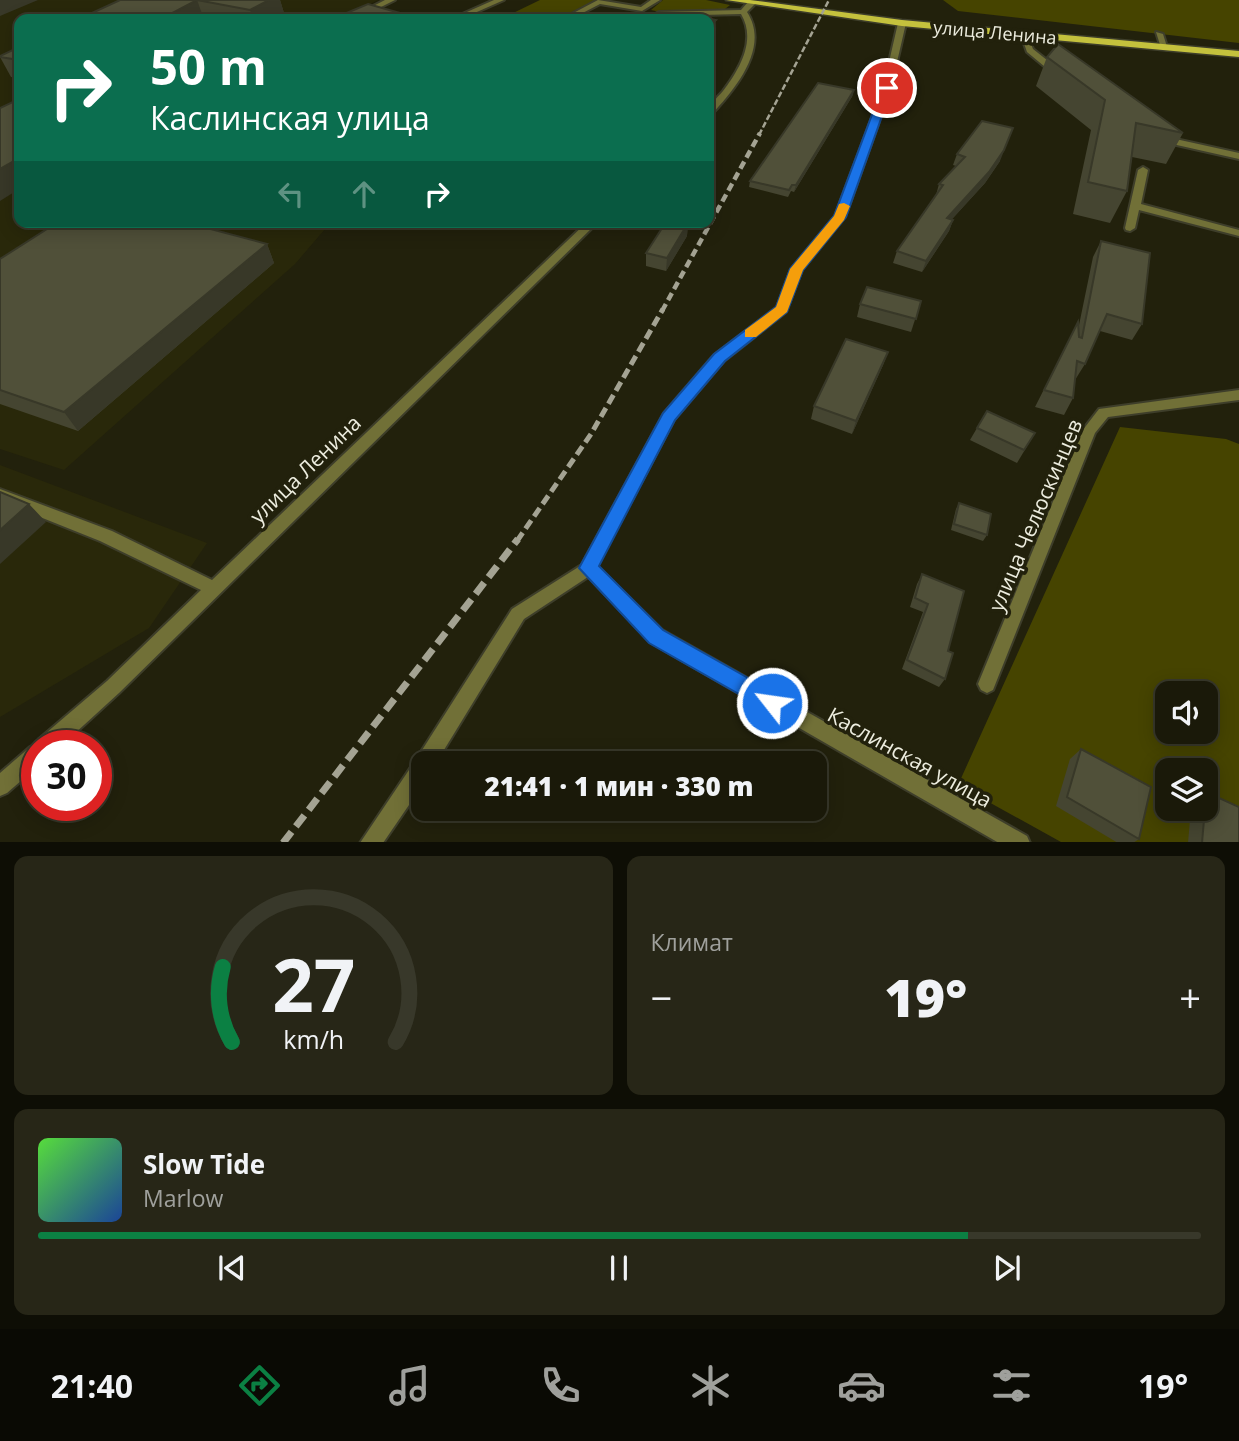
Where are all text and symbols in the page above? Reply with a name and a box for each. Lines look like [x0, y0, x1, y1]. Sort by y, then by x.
street label: улица Ленина [932, 15, 1058, 49]
text: 50 m [150, 33, 267, 99]
icon: right [35, 42, 126, 133]
pin [857, 58, 917, 118]
icon: arrive [868, 69, 906, 107]
text: Каслинская улица [150, 96, 430, 139]
icon: left [272, 175, 310, 213]
icon: ahead [345, 175, 383, 213]
icon: right [418, 175, 456, 213]
street label: улица Ленина [243, 409, 367, 529]
street label: улица Челюскинцев [982, 414, 1088, 616]
position arrow [735, 666, 809, 740]
map controls [1155, 681, 1218, 821]
button: sound [1155, 681, 1218, 744]
street label: Каслинская улица [823, 700, 997, 814]
speed limit sign: 30 [21, 730, 112, 821]
button: layers [1155, 758, 1218, 821]
text: 21:41 · 1 мин · 330 m [484, 768, 754, 804]
text: Климат [651, 926, 733, 958]
text: 27 [272, 934, 355, 1033]
text: 19° [884, 961, 967, 1032]
text: − [651, 971, 672, 1023]
text: + [1179, 971, 1201, 1023]
text: km/h [283, 1021, 344, 1055]
text: Slow Tide [143, 1146, 265, 1182]
text: Marlow [143, 1182, 223, 1214]
icon: previous [213, 1249, 251, 1287]
icon: pause [600, 1249, 638, 1287]
icon: next [988, 1249, 1026, 1287]
icon: directions [235, 1361, 284, 1410]
icon: music [385, 1361, 434, 1410]
icon: phone [536, 1361, 585, 1410]
icon: climate [686, 1361, 735, 1410]
icon: car [837, 1361, 886, 1410]
icon: filters [987, 1361, 1036, 1410]
text: 21:40 [51, 1364, 133, 1407]
text: 19° [1138, 1364, 1188, 1407]

